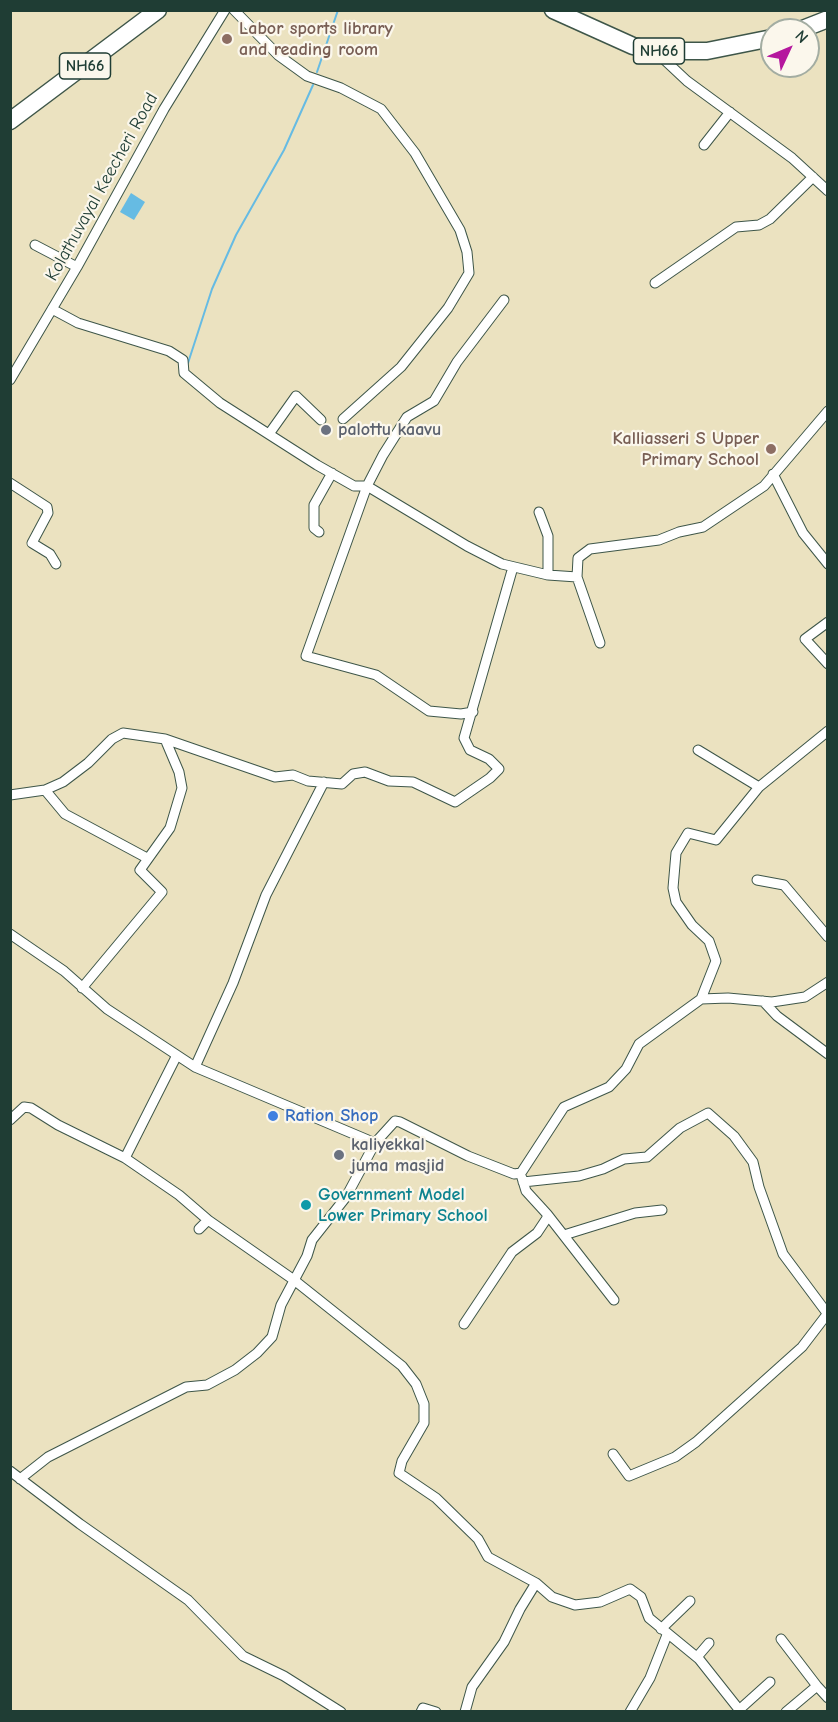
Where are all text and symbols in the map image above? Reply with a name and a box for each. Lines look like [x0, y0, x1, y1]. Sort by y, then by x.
place label: Labor sports library and reading room [239, 18, 393, 60]
north arrow [760, 18, 820, 78]
text: N [791, 27, 812, 47]
marker: Labor sports library and reading room [220, 32, 234, 46]
road number: NH66 [634, 38, 684, 64]
road number: NH66 [60, 53, 110, 79]
street label: Kolathuvayal Keecheri Road [41, 89, 163, 285]
place label: palottu kaavu [338, 419, 441, 441]
marker: palottu kaavu [319, 423, 333, 437]
place label: Kalliasseri S Upper Primary School [612, 428, 759, 470]
marker: Kalliasseri S Upper Primary School [764, 442, 778, 456]
place label: Ration Shop [285, 1105, 378, 1127]
marker: Ration Shop [266, 1109, 280, 1123]
place label: kaliyekkal juma masjid [351, 1134, 444, 1176]
marker: kaliyekkal juma masjid [332, 1148, 346, 1162]
place label: Government Model Lower Primary School [318, 1184, 488, 1226]
marker: Government Model Lower Primary School [299, 1198, 313, 1212]

